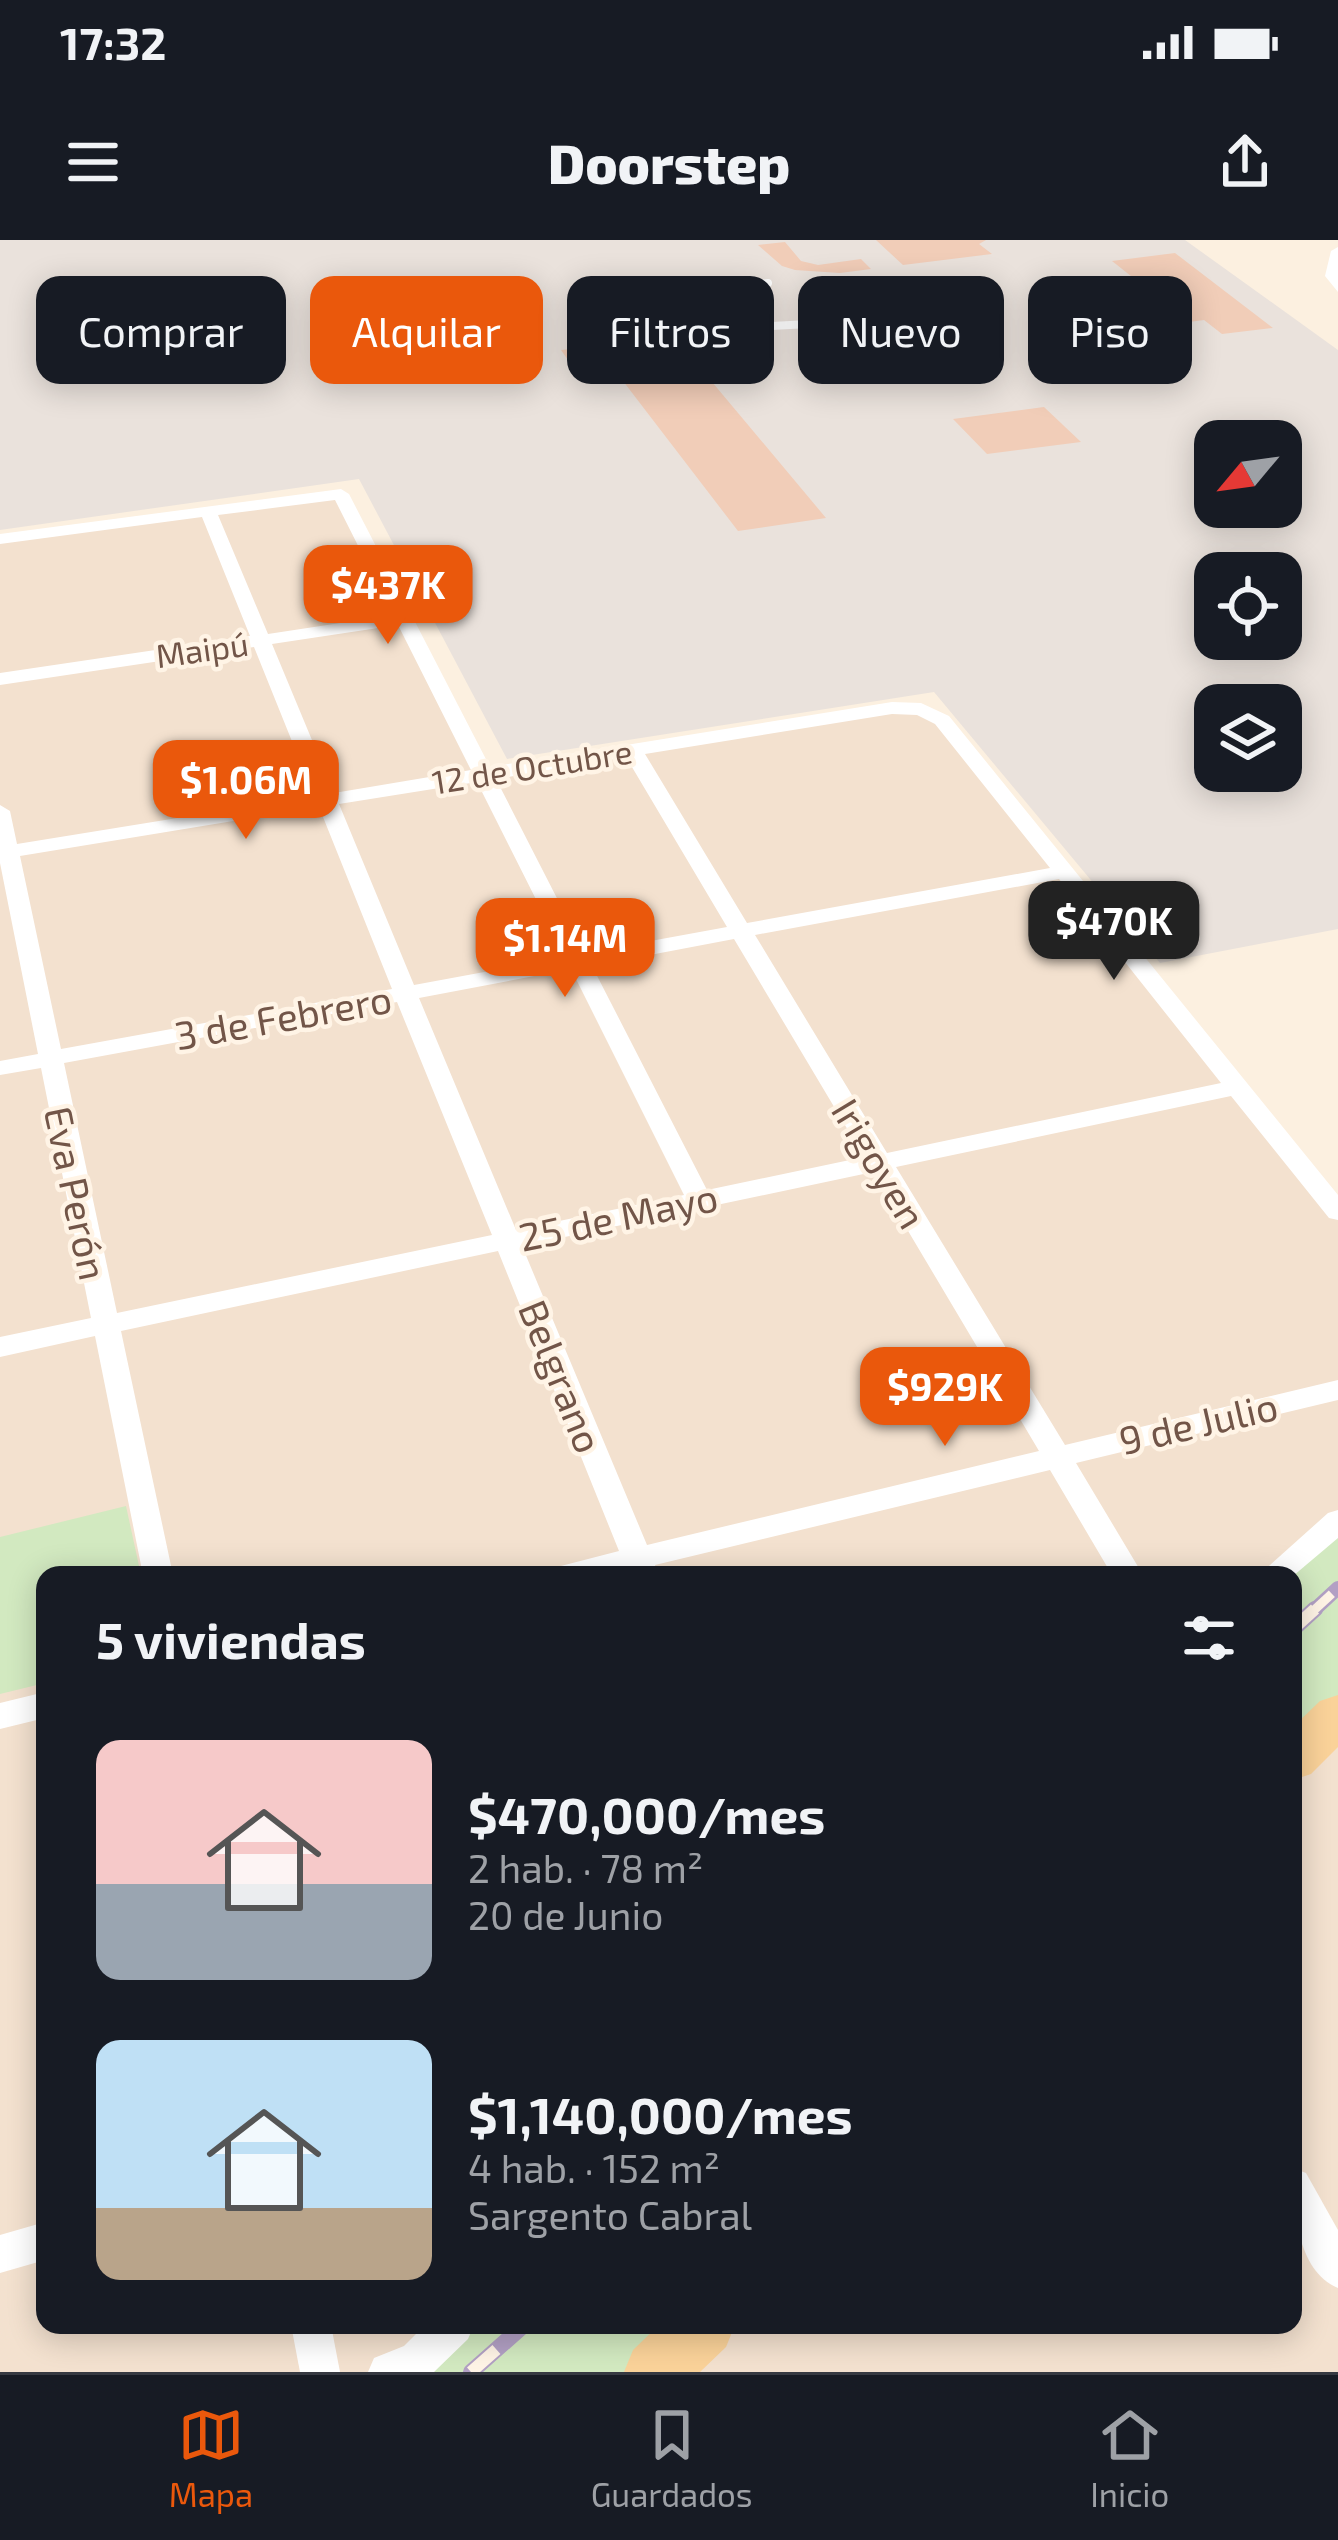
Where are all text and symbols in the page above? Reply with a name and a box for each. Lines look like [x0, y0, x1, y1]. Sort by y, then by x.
text: 17:32 [60, 15, 166, 69]
icon: menu [60, 129, 126, 195]
icon: share [1212, 129, 1278, 195]
text: Doorstep [548, 130, 790, 195]
chip: Comprar [36, 276, 286, 384]
chip: Alquilar [310, 276, 543, 384]
chip: Filtros [567, 276, 774, 384]
chip: Nuevo [798, 276, 1004, 384]
chip: Piso [1028, 276, 1192, 384]
north arrow [1194, 420, 1302, 528]
map controls [1194, 420, 1302, 792]
pin: $437K [304, 545, 472, 647]
button: locate [1194, 552, 1302, 660]
text: $437K [331, 560, 445, 607]
street label: Maipú [153, 623, 251, 675]
button: layers [1194, 684, 1302, 792]
street label: 12 de Octubre [429, 730, 635, 802]
pin: $1.06M [148, 740, 344, 842]
text: $1.06M [180, 755, 312, 802]
pin: $470K [1030, 881, 1198, 983]
text: $470K [1055, 896, 1173, 943]
pin: $1.14M [467, 898, 663, 1000]
text: $1.14M [503, 913, 627, 960]
street label: 3 de Febrero [171, 974, 395, 1058]
street label: Irigoyen [823, 1090, 937, 1236]
street label: Eva Perón [36, 1102, 118, 1284]
street label: 25 de Mayo [514, 1172, 722, 1260]
street label: Belgrano [510, 1293, 614, 1459]
pin: $929K [861, 1347, 1029, 1449]
text: $929K [887, 1362, 1003, 1409]
street label: 9 de Julio [1114, 1381, 1282, 1463]
icon: filters [1176, 1605, 1242, 1671]
text: 5 viviendas [96, 1608, 366, 1669]
text: $470,000/mes [468, 1783, 825, 1844]
icon: home [192, 1788, 336, 1932]
text: 2 hab. · 78 m² [468, 1844, 703, 1891]
text: 20 de Junio [468, 1891, 663, 1938]
text: $1,140,000/mes [468, 2083, 853, 2144]
icon: home [192, 2088, 336, 2232]
text: 4 hab. · 152 m² [468, 2144, 720, 2191]
text: Sargento Cabral [468, 2191, 752, 2238]
tab: Mapa [169, 2402, 253, 2514]
tab: Guardados [591, 2402, 753, 2514]
tab: Inicio [1090, 2402, 1169, 2514]

